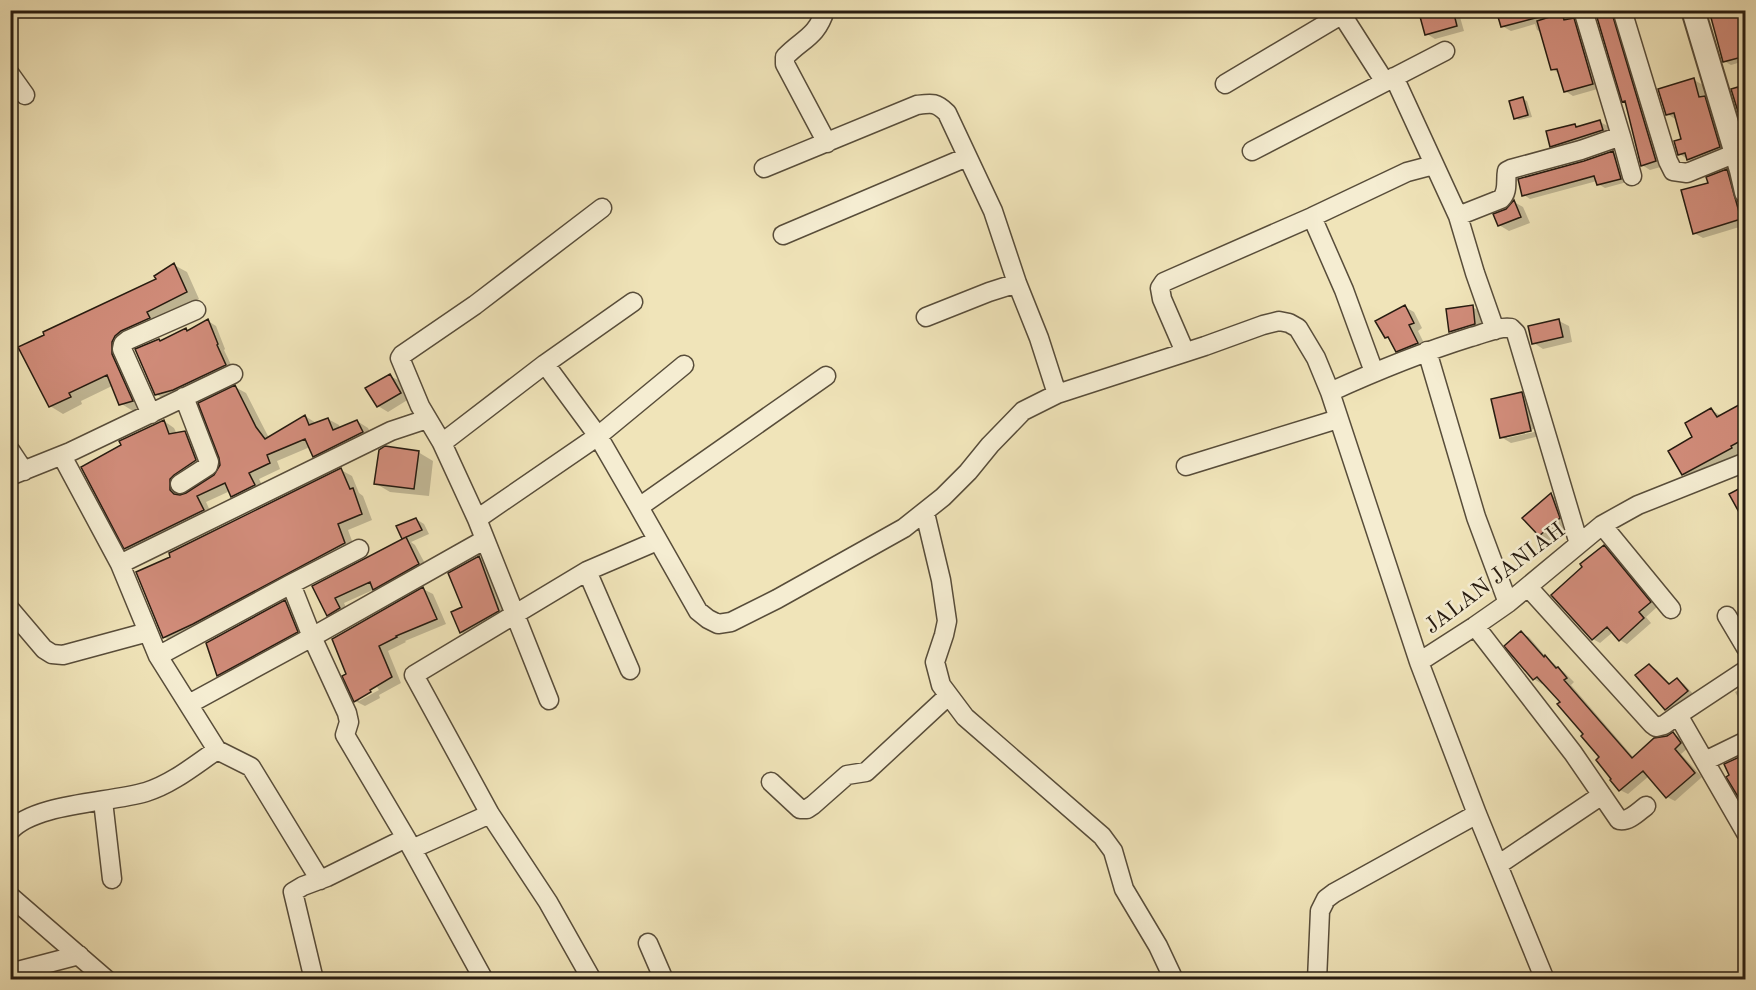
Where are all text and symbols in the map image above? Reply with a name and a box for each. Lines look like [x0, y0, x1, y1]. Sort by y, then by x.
street label: JALAN JANIAH [1421, 519, 1569, 638]

